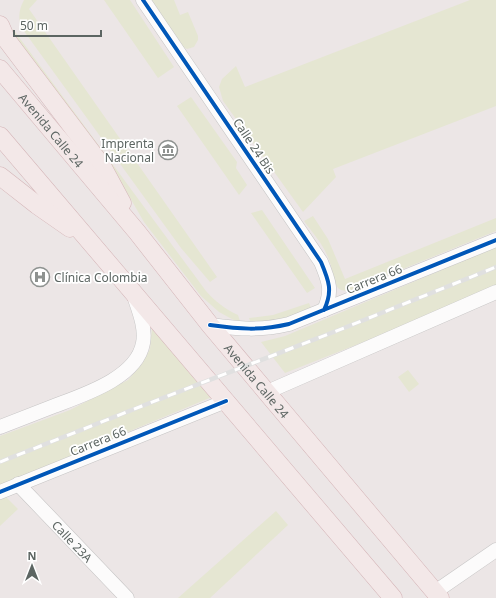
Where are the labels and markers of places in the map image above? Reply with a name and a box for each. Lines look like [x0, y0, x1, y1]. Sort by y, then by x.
place label: Imprenta Nacional [101, 135, 154, 166]
museum icon: Imprenta Nacional [157, 139, 179, 161]
hospital icon: Clínica Colombia [29, 266, 51, 288]
place label: Clínica Colombia [54, 269, 148, 286]

